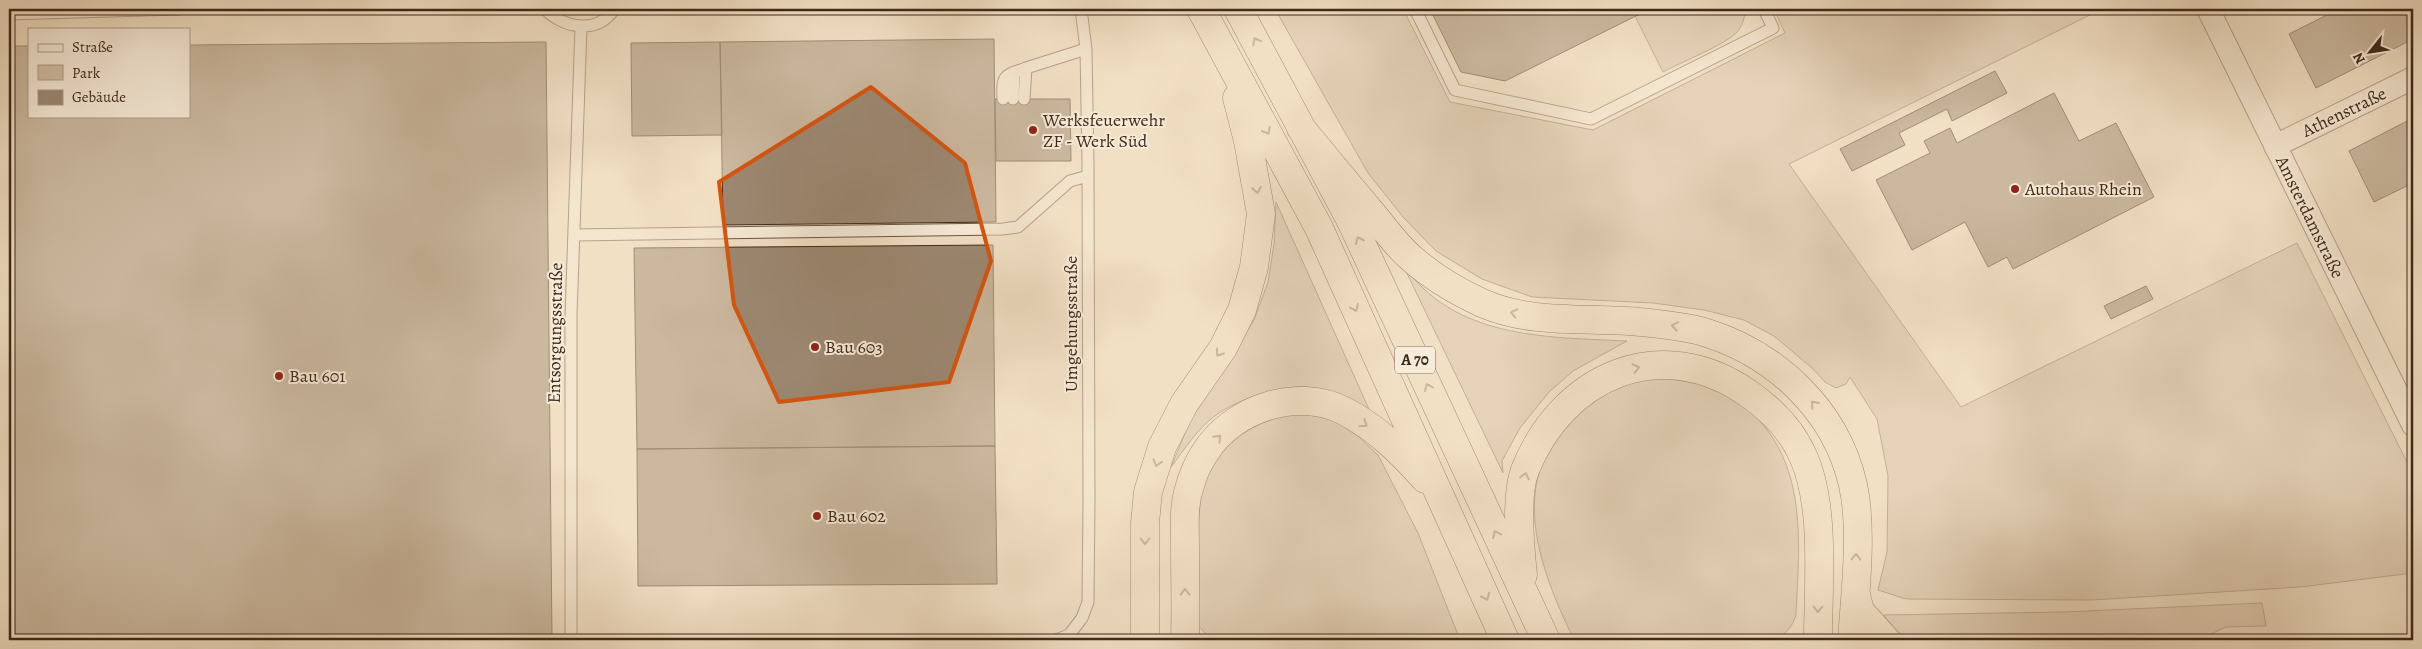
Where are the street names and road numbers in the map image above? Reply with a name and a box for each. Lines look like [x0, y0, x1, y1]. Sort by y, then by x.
street label: Athenstraße [2297, 81, 2390, 143]
street label: Amsterdamstraße [2270, 151, 2350, 282]
street label: Umgehungsstraße [1059, 256, 1083, 392]
street label: Entsorgungsstraße [542, 262, 568, 404]
road number: A 70 [1395, 346, 1435, 374]

